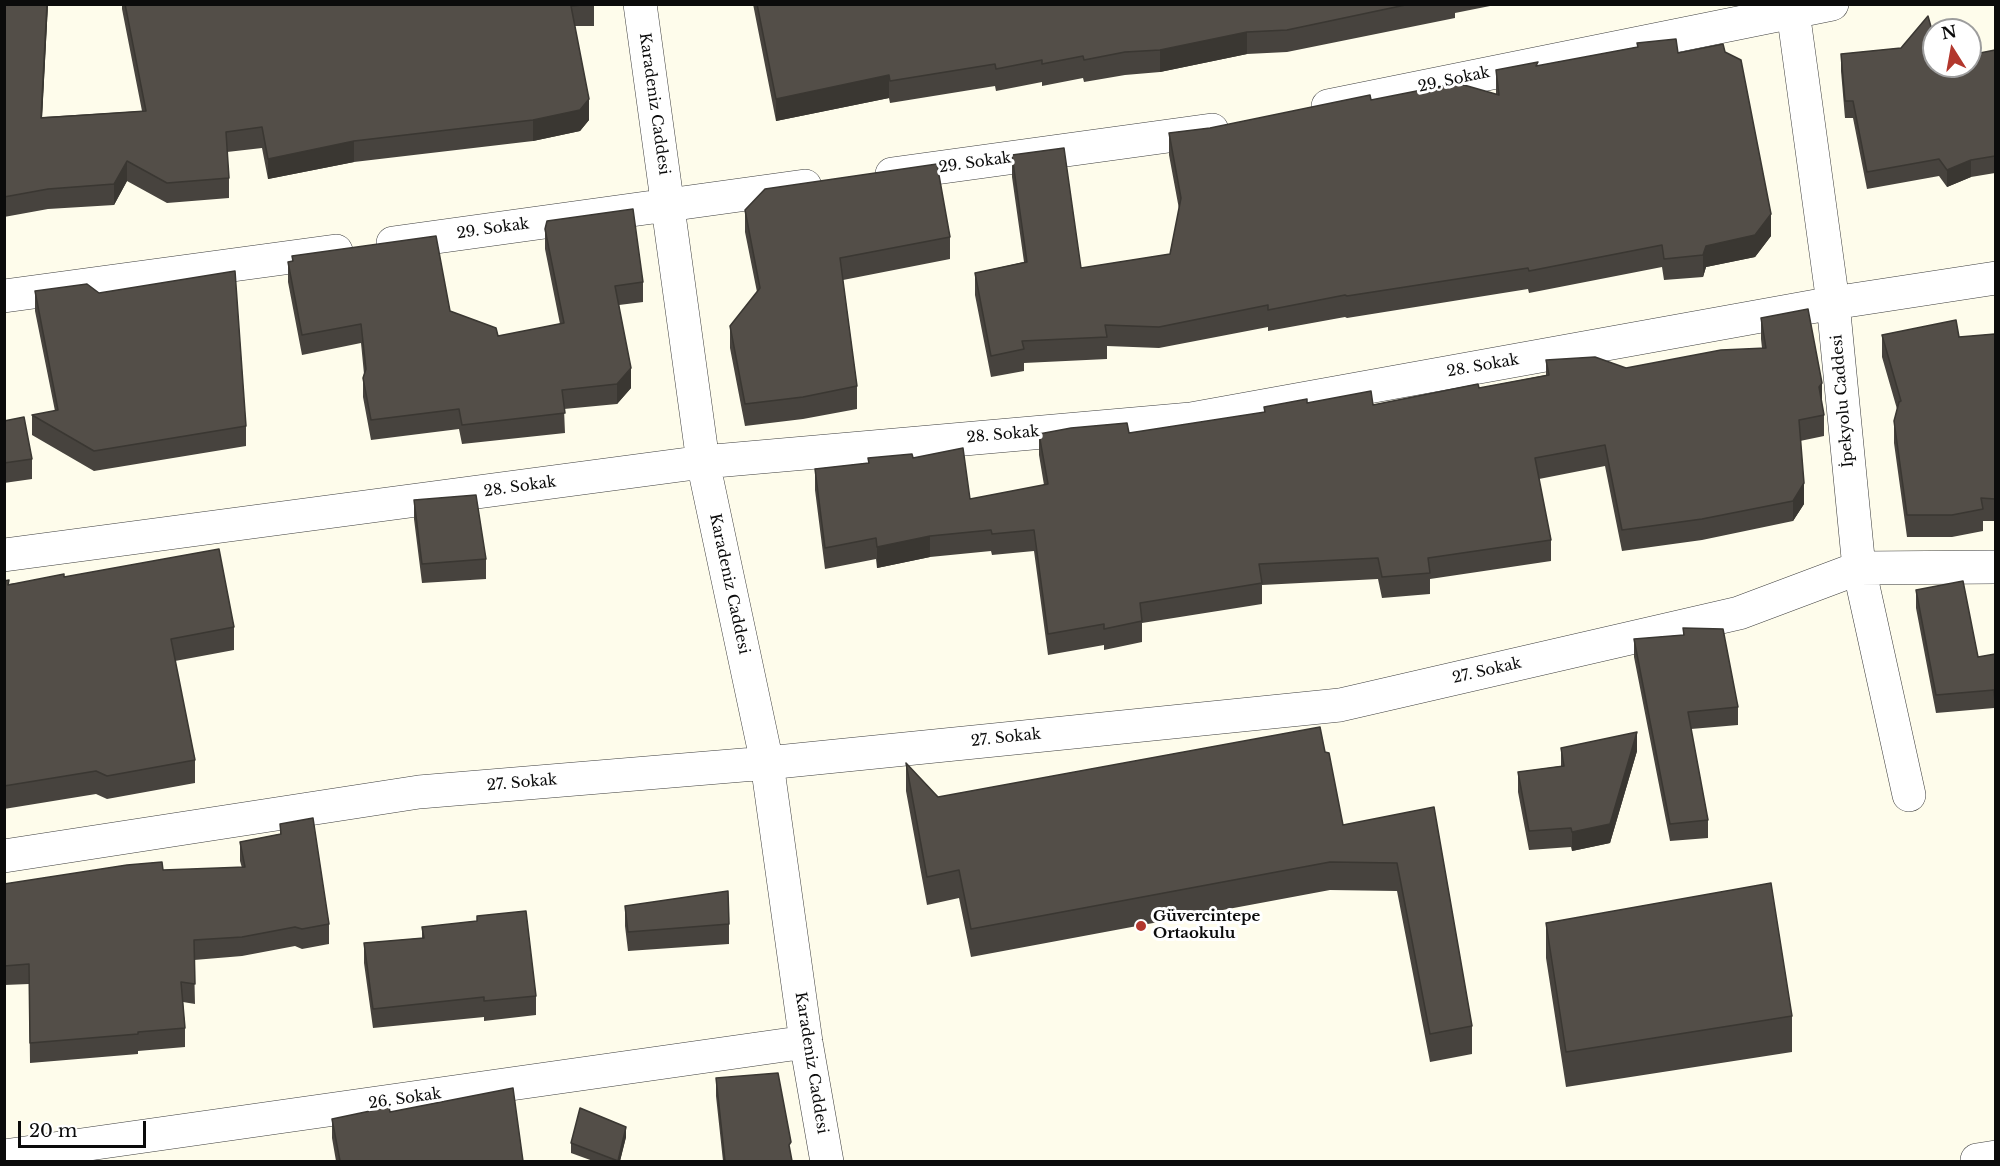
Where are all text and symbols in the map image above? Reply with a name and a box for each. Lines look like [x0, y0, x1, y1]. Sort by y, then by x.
north arrow [1922, 18, 1982, 78]
text: N [1940, 21, 1958, 44]
street label: Karadeniz Caddesi [635, 32, 673, 176]
street label: 29. Sokak [1416, 64, 1492, 96]
street label: 29. Sokak [938, 149, 1012, 177]
street label: 29. Sokak [456, 215, 530, 243]
street label: İpekyolu Caddesi [1828, 334, 1858, 468]
street label: 28. Sokak [1446, 351, 1520, 381]
street label: 28. Sokak [966, 423, 1040, 447]
street label: 28. Sokak [483, 473, 557, 501]
street label: Karadeniz Caddesi [705, 512, 753, 656]
street label: 27. Sokak [1451, 654, 1523, 688]
street label: 27. Sokak [970, 725, 1042, 751]
street label: 27. Sokak [486, 771, 558, 795]
place label: Güvercintepe Ortaokulu [1153, 908, 1260, 943]
marker: Güvercintepe Ortaokulu [1134, 919, 1148, 933]
street label: Karadeniz Caddesi [791, 991, 831, 1135]
street label: 26. Sokak [367, 1085, 443, 1113]
scale bar [21, 1109, 148, 1147]
text: 20 m [29, 1120, 77, 1142]

